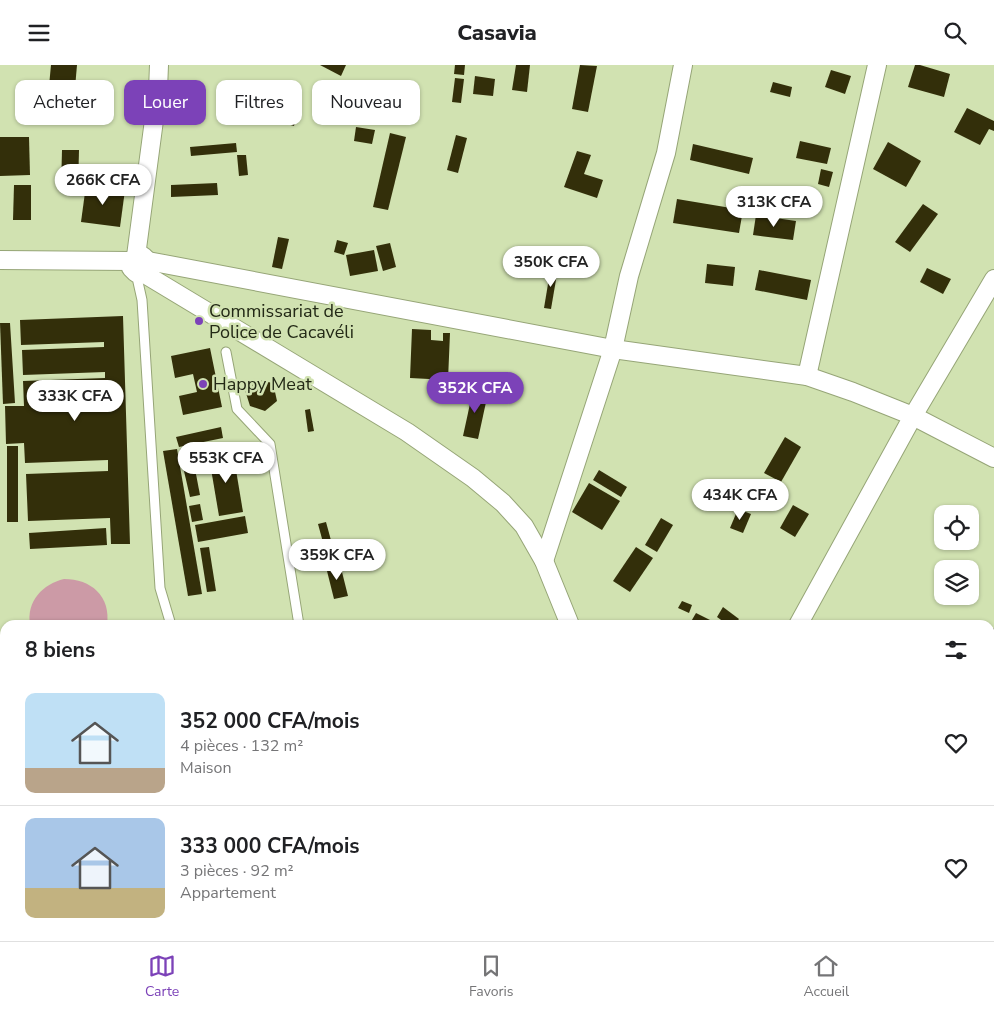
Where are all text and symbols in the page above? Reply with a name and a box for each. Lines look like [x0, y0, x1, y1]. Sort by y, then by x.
text: Casavia [457, 18, 537, 48]
icon: menu [25, 19, 53, 47]
icon: search [941, 19, 969, 47]
chip: Acheter [15, 80, 114, 125]
chip: Louer [124, 80, 206, 125]
chip: Filtres [216, 80, 302, 125]
chip: Nouveau [312, 80, 420, 125]
pin: 266K CFA [51, 163, 155, 206]
text: 266K CFA [66, 169, 140, 191]
pin: 313K CFA [722, 185, 826, 228]
text: 313K CFA [737, 191, 811, 213]
pin: 350K CFA [499, 245, 603, 288]
text: 350K CFA [514, 251, 588, 273]
place label: Commissariat de Police de Cacavéli [209, 299, 354, 344]
marker: Commissariat de Police de Cacavéli [193, 315, 205, 327]
pin: 352K CFA [423, 371, 527, 414]
place label: Happy Meat [213, 372, 312, 396]
text: 352K CFA [438, 377, 512, 399]
marker: Happy Meat [197, 378, 209, 390]
pin: 333K CFA [23, 379, 127, 422]
text: 333K CFA [38, 385, 112, 407]
pin: 553K CFA [174, 441, 278, 484]
text: 553K CFA [189, 447, 263, 469]
pin: 434K CFA [688, 479, 792, 521]
text: 434K CFA [703, 484, 777, 506]
map controls [934, 505, 979, 605]
button: locate [934, 505, 979, 550]
pin: 359K CFA [285, 539, 389, 581]
text: 359K CFA [300, 544, 374, 566]
button: layers [934, 560, 979, 605]
text: 8 biens [25, 636, 95, 664]
icon: filters [942, 636, 970, 664]
text: 352 000 CFA/mois [180, 707, 360, 735]
icon: home [65, 713, 125, 773]
icon: heart [942, 729, 970, 757]
text: 4 pièces · 132 m² [180, 735, 303, 757]
text: Maison [180, 757, 232, 779]
text: 333 000 CFA/mois [180, 832, 360, 860]
icon: home [65, 838, 125, 898]
icon: heart [942, 854, 970, 882]
text: 3 pièces · 92 m² [180, 860, 294, 882]
text: Appartement [180, 882, 276, 904]
tab: Carte [145, 952, 179, 1001]
tab: Favoris [469, 952, 514, 1001]
tab: Accueil [803, 952, 849, 1001]

